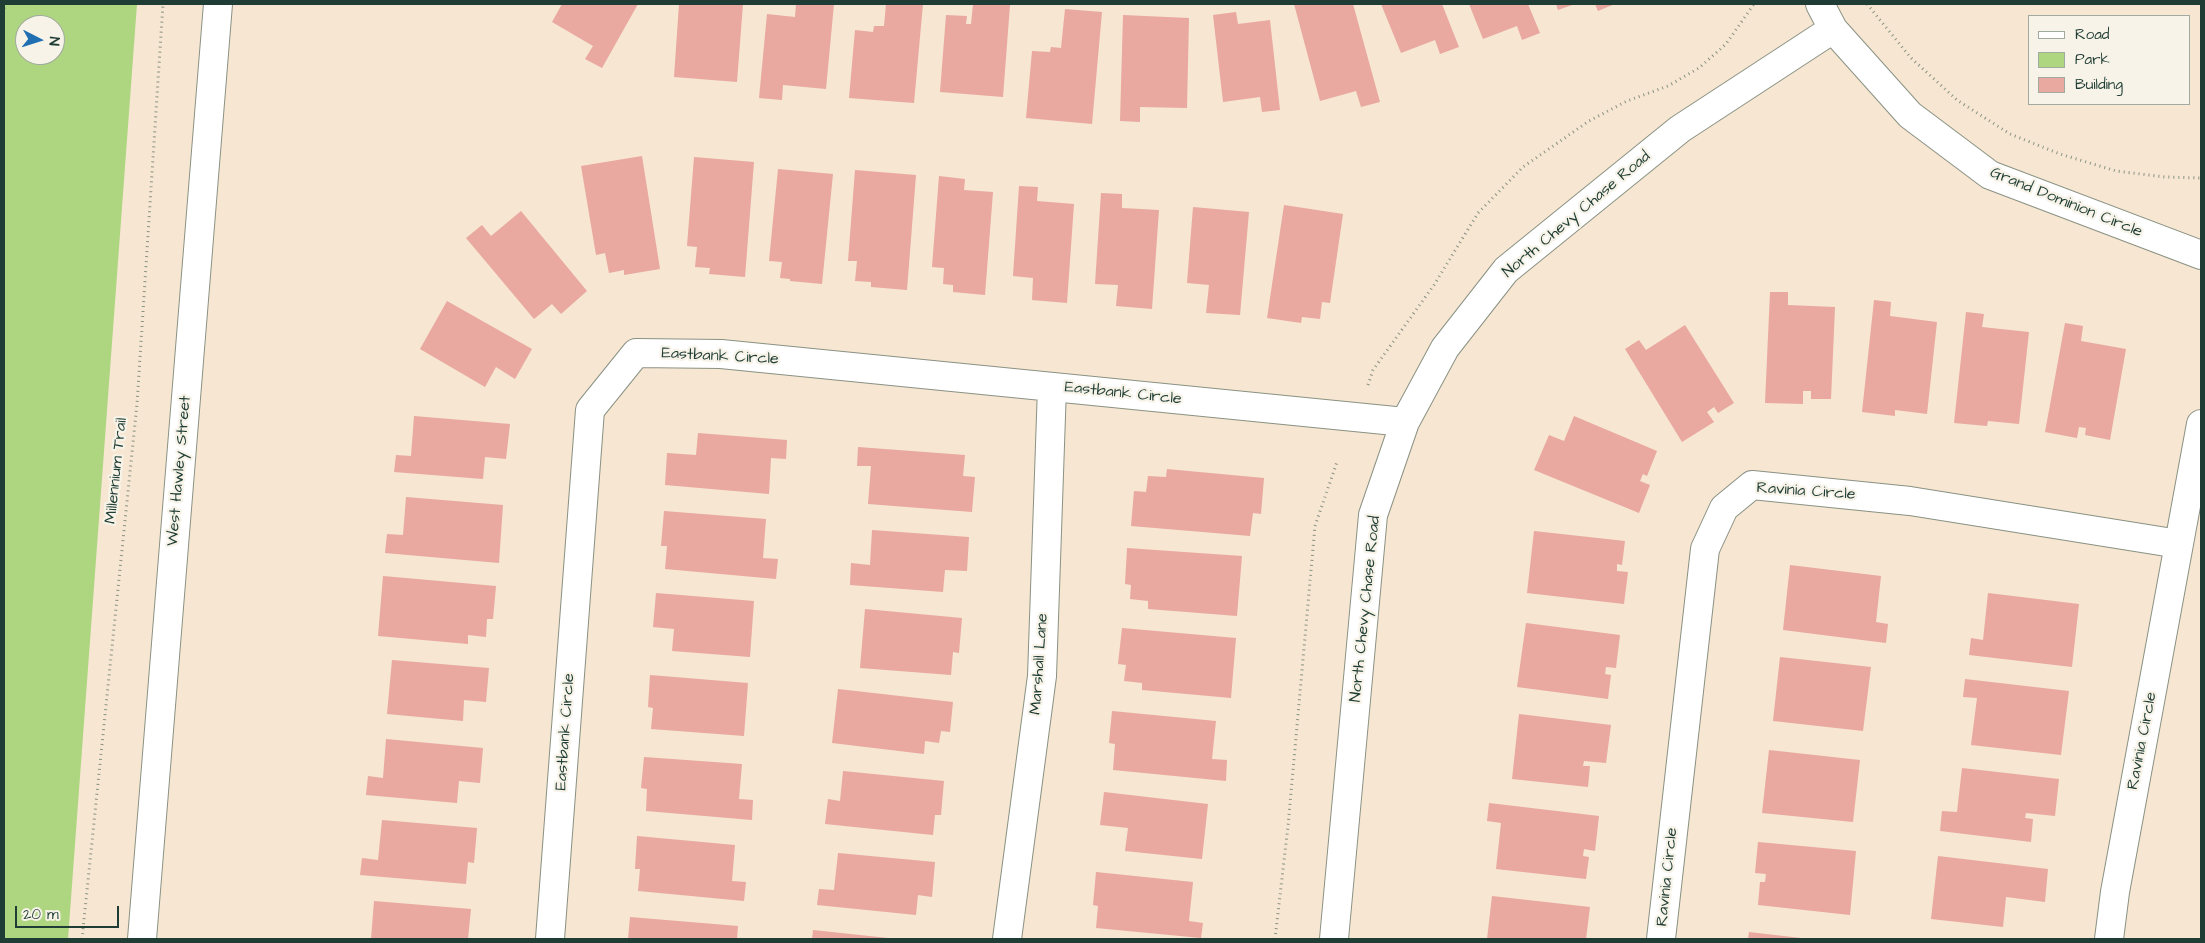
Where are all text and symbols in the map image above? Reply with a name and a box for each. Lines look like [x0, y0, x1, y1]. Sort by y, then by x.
north arrow [15, 15, 65, 65]
legend [2028, 15, 2190, 105]
text: Road [2075, 24, 2109, 45]
text: N [44, 36, 64, 46]
text: Park [2075, 49, 2110, 70]
text: Building [2075, 74, 2123, 95]
street label: North Chevy Chase Road [1499, 147, 1655, 283]
street label: Grand Dominion Circle [1987, 164, 2145, 242]
street label: Eastbank Circle [661, 344, 779, 370]
street label: Eastbank Circle [1064, 378, 1182, 410]
street label: West Hawley Street [164, 395, 196, 547]
street label: Millennium Trail [102, 417, 132, 525]
street label: Ravinia Circle [1756, 479, 1856, 505]
street label: North Chevy Chase Road [1347, 515, 1385, 703]
street label: Marshall Lane [1027, 613, 1053, 715]
street label: Eastbank Circle [552, 673, 580, 791]
street label: Ravinia Circle [2124, 691, 2162, 791]
street label: Ravinia Circle [1653, 827, 1683, 927]
scale bar [18, 896, 121, 928]
text: 20 m [23, 904, 59, 925]

